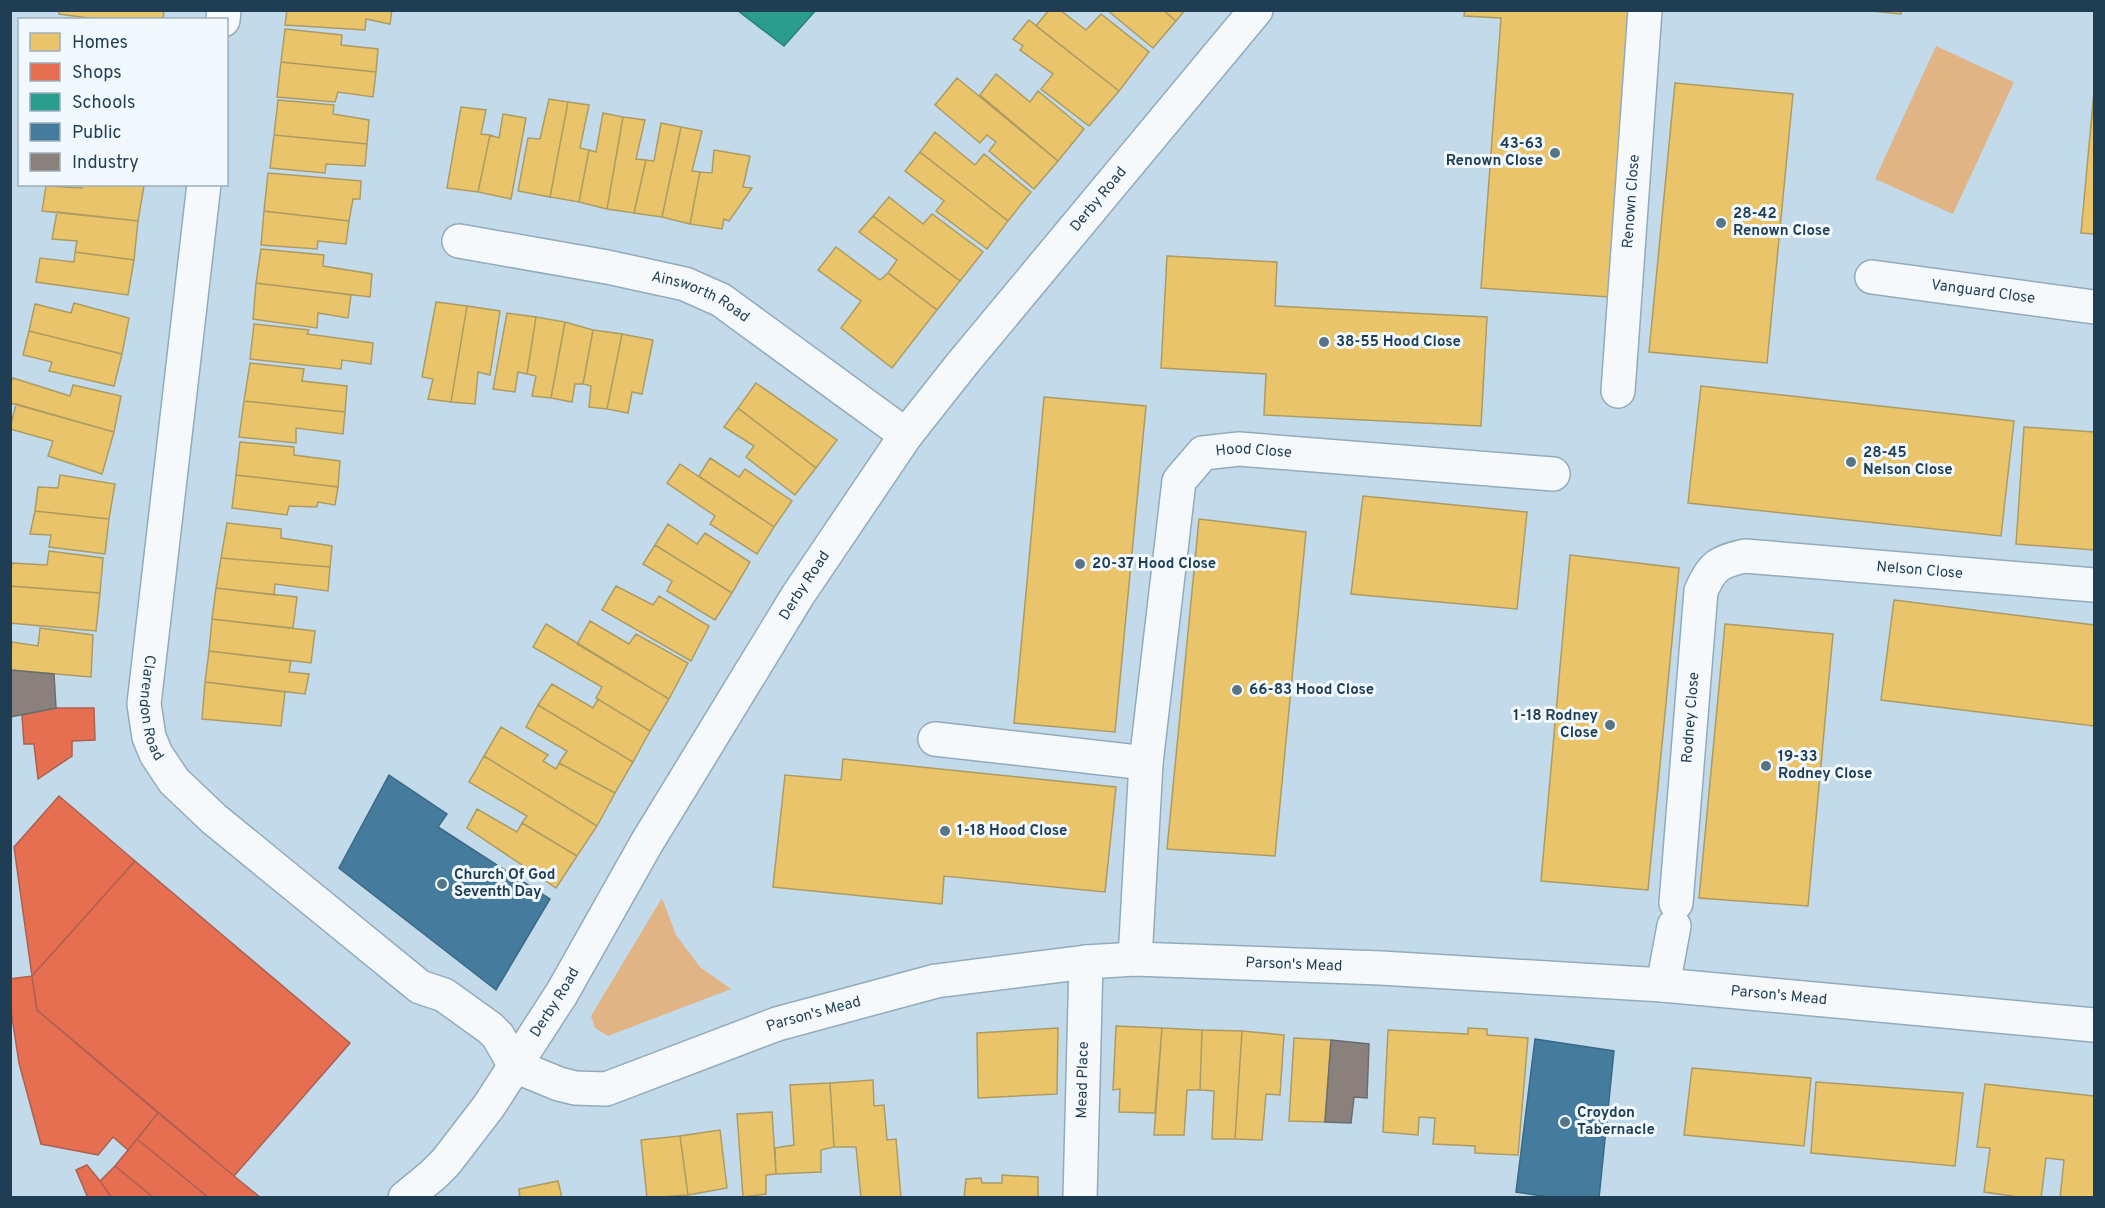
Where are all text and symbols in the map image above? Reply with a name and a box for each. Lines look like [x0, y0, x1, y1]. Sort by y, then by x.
legend [18, 18, 228, 186]
text: Homes [72, 32, 128, 55]
text: Shops [72, 62, 122, 85]
text: Schools [72, 92, 135, 115]
text: Public [72, 122, 122, 145]
place label: 43-63 Renown Close [1446, 135, 1543, 171]
marker: 43-63 Renown Close [1548, 146, 1562, 160]
text: Industry [72, 152, 139, 175]
street label: Renown Close [1619, 154, 1644, 249]
street label: Derby Road [1066, 163, 1131, 236]
place label: 28-42 Renown Close [1733, 205, 1830, 241]
marker: 28-42 Renown Close [1714, 216, 1728, 230]
street label: Ainsworth Road [649, 267, 753, 327]
street label: Vanguard Close [1930, 276, 2036, 308]
place label: 38-55 Hood Close [1336, 333, 1461, 352]
marker: 38-55 Hood Close [1317, 335, 1331, 349]
street label: Hood Close [1214, 439, 1293, 463]
place label: 28-45 Nelson Close [1863, 444, 1953, 480]
marker: 28-45 Nelson Close [1844, 455, 1858, 469]
street label: Derby Road [775, 548, 834, 624]
place label: 20-37 Hood Close [1092, 555, 1216, 574]
marker: 20-37 Hood Close [1073, 557, 1087, 571]
street label: Nelson Close [1876, 557, 1964, 584]
street label: Clarendon Road [134, 654, 168, 765]
street label: Rodney Close [1678, 671, 1704, 764]
place label: 66-83 Hood Close [1249, 681, 1374, 700]
marker: 66-83 Hood Close [1230, 683, 1244, 697]
place label: 1-18 Rodney Close [1513, 707, 1598, 743]
marker: 1-18 Rodney Close [1603, 718, 1617, 732]
place label: 19-33 Rodney Close [1778, 748, 1872, 784]
marker: 19-33 Rodney Close [1759, 759, 1773, 773]
place label: 1-18 Hood Close [957, 822, 1067, 841]
marker: 1-18 Hood Close [938, 824, 952, 838]
place label: Church Of God Seventh Day [454, 866, 555, 902]
marker: Church Of God Seventh Day [435, 877, 449, 891]
street label: Parson's Mead [1245, 954, 1343, 976]
street label: Derby Road [526, 964, 584, 1041]
street label: Parson's Mead [1730, 982, 1828, 1010]
street label: Parson's Mead [764, 992, 863, 1037]
street label: Mead Place [1073, 1041, 1093, 1119]
place label: Croydon Tabernacle [1577, 1104, 1655, 1140]
marker: Croydon Tabernacle [1558, 1115, 1572, 1129]

